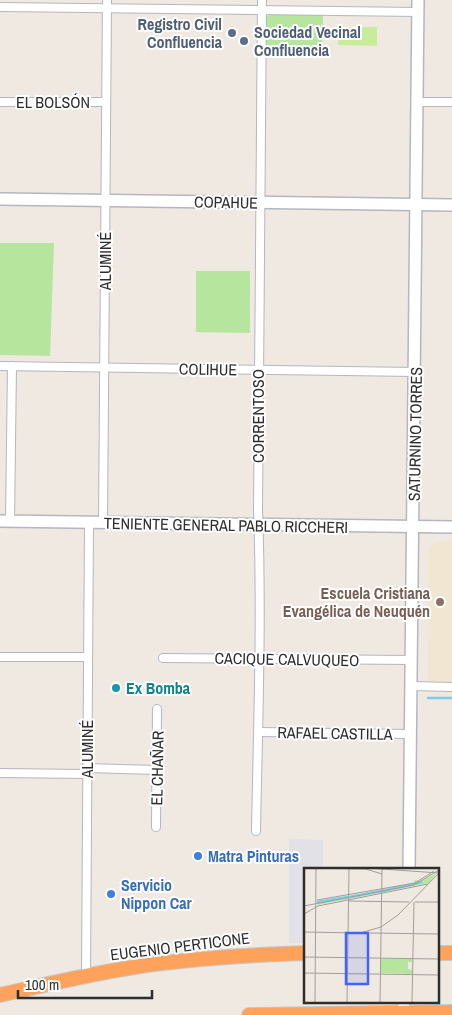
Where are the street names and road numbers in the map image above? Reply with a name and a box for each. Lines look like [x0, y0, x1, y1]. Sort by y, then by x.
street label: EL BOLSÓN [16, 91, 90, 113]
street label: COPAHUE [194, 190, 258, 214]
street label: ALUMINÉ [94, 232, 116, 291]
street label: COLIHUE [179, 357, 237, 381]
street label: SATURNINO TORRES [403, 366, 427, 501]
street label: CORRENTOSO [247, 369, 269, 463]
street label: TENIENTE GENERAL PABLO RICCHERI [104, 512, 348, 538]
street label: CACIQUE CALVUQUEO [214, 647, 360, 671]
street label: ALUMINÉ [76, 720, 98, 779]
street label: RAFAEL CASTILLA [277, 721, 393, 745]
street label: EL CHAÑAR [145, 730, 169, 805]
street label: EUGENIO PERTICONE [109, 927, 251, 965]

